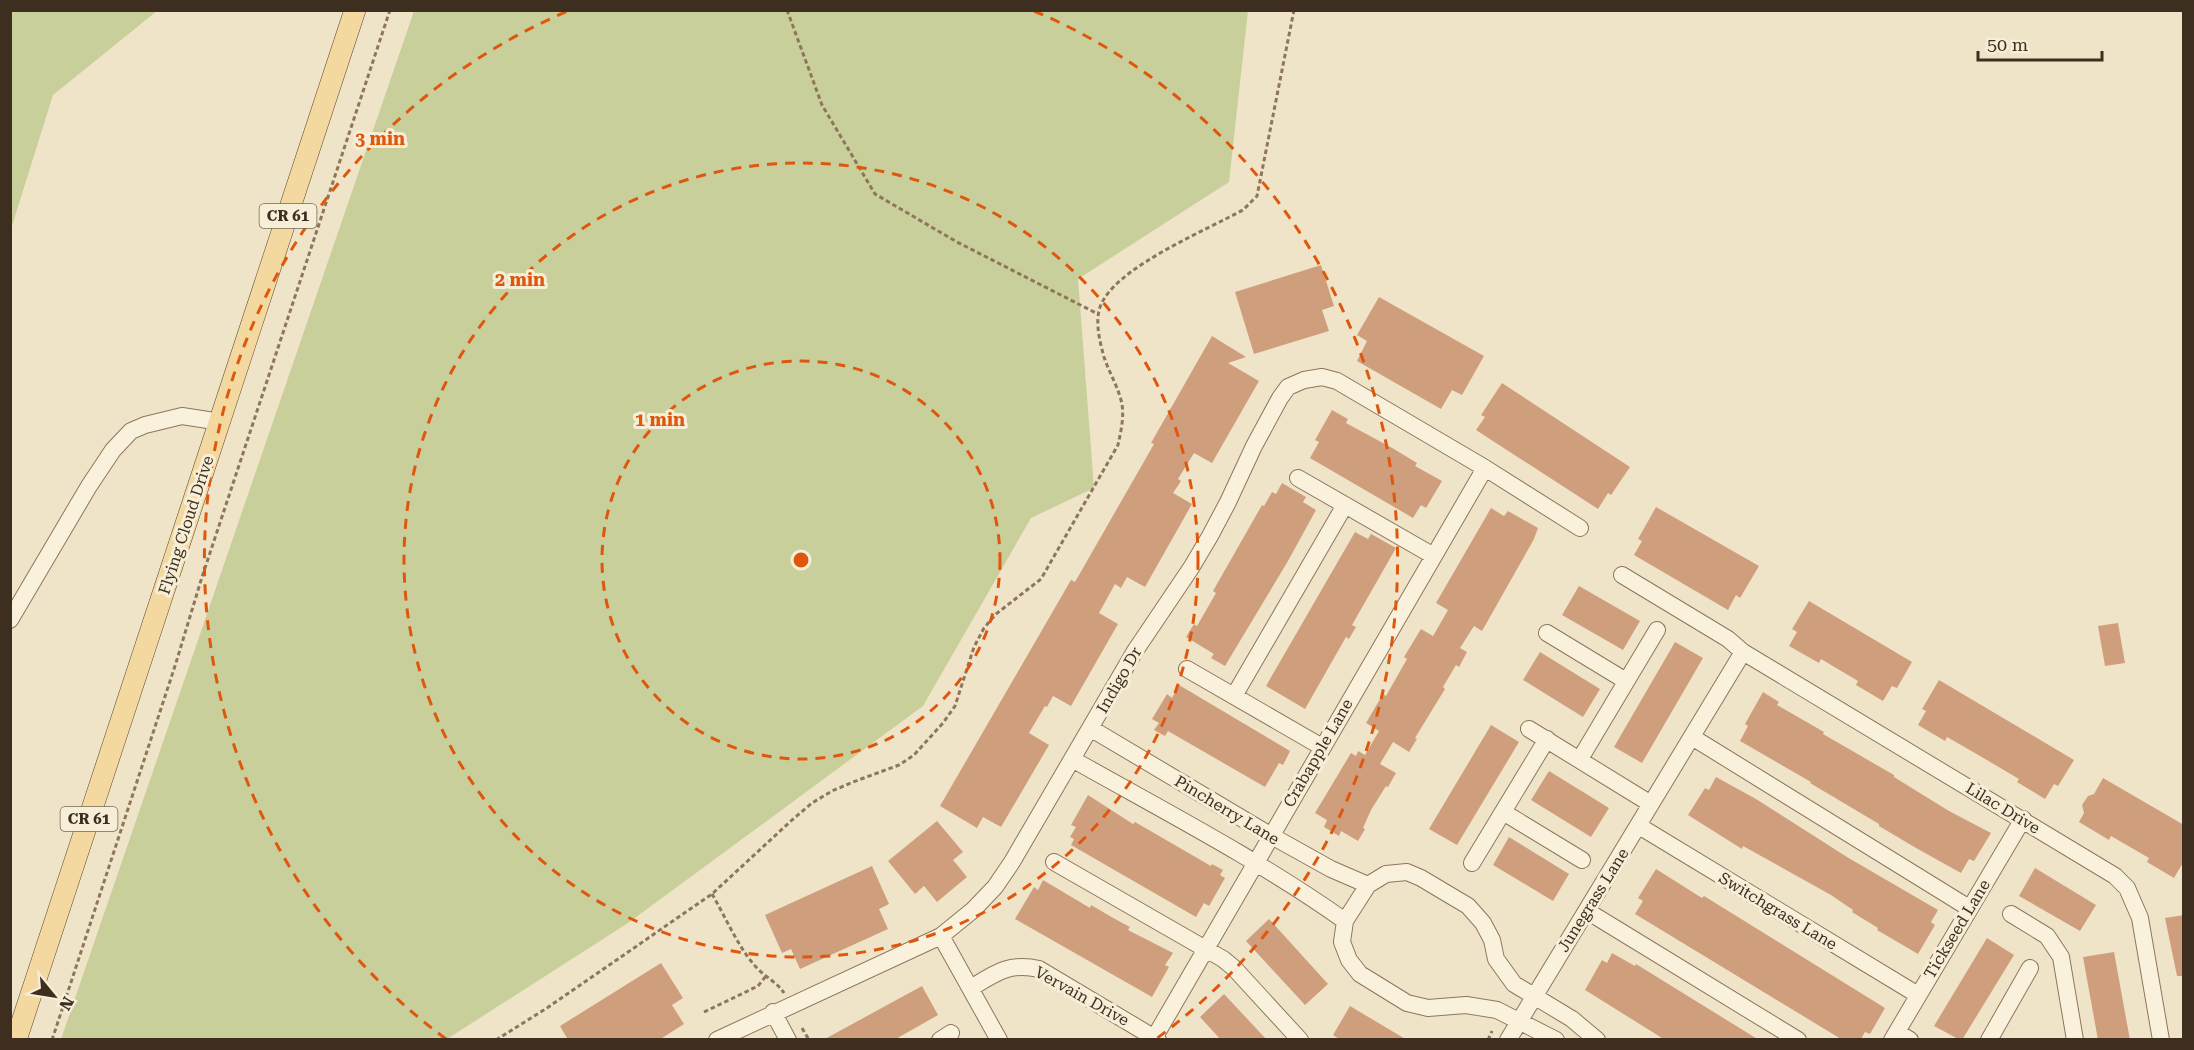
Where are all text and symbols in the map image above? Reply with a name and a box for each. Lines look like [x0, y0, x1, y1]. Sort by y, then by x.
scale bar [1978, 24, 2102, 62]
text: 50 m [1987, 34, 2028, 55]
text: 3 min [355, 128, 405, 149]
road number: CR 61 [260, 204, 316, 228]
text: 2 min [495, 269, 545, 290]
text: 1 min [635, 409, 685, 430]
street label: Flying Cloud Drive [155, 453, 217, 597]
centre of rings [791, 550, 811, 570]
street label: Indigo Dr [1092, 643, 1146, 716]
street label: Crabapple Lane [1279, 695, 1357, 811]
street label: Pincherry Lane [1171, 771, 1283, 849]
street label: Lilac Drive [1962, 778, 2044, 838]
road number: CR 61 [60, 807, 118, 831]
street label: Junegrass Lane [1553, 844, 1633, 955]
street label: Switchgrass Lane [1715, 868, 1841, 954]
street label: Tickseed Lane [1920, 876, 1994, 982]
street label: Vervain Drive [1032, 962, 1133, 1030]
north arrow [24, 966, 84, 1026]
text: N [55, 993, 78, 1013]

